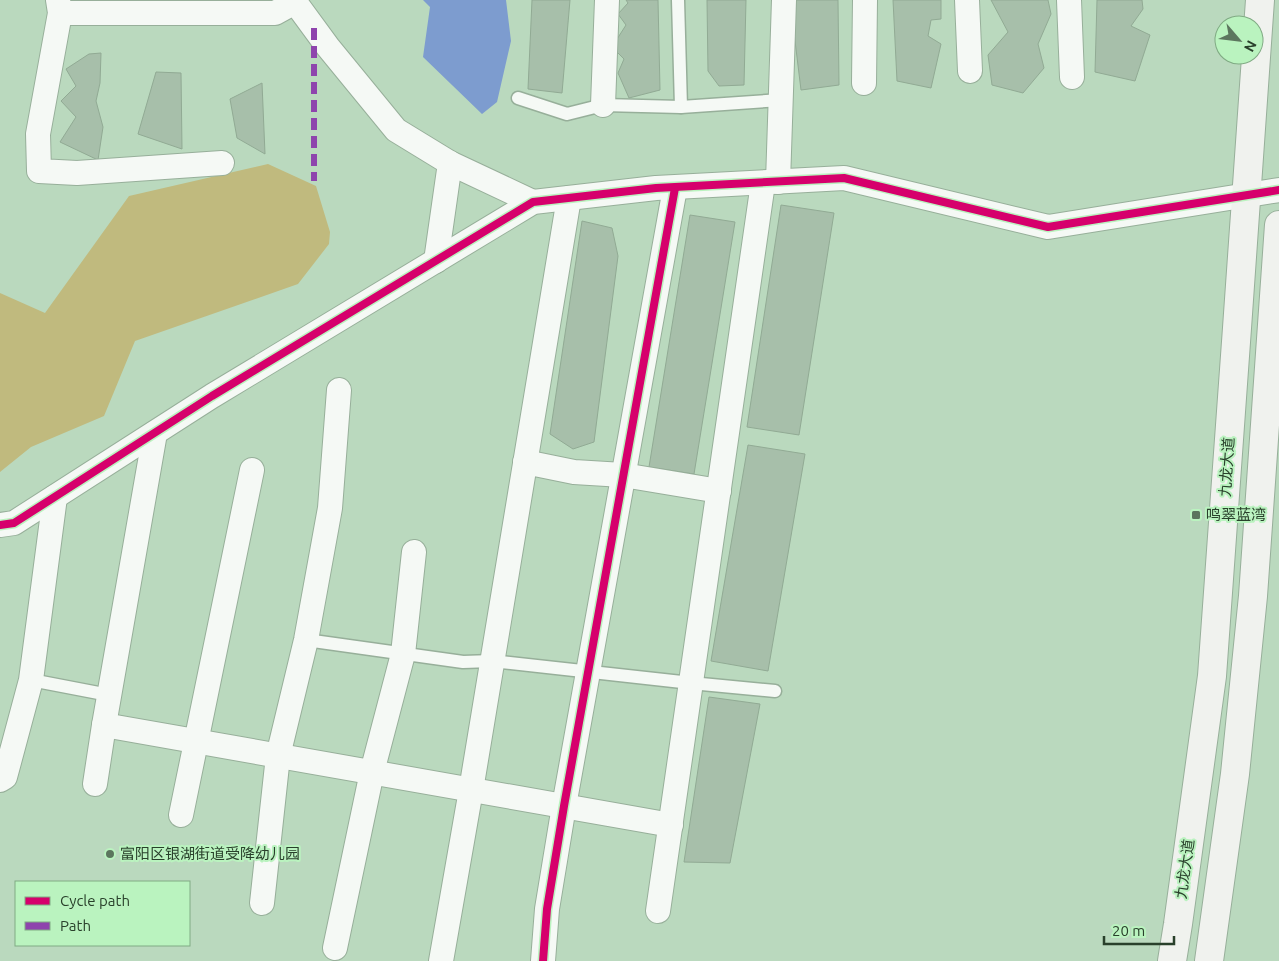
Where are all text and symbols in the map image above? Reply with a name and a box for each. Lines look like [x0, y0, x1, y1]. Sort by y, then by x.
north arrow [1214, 15, 1264, 65]
text: N [1241, 38, 1260, 54]
street label: 九龙大道 [1216, 436, 1237, 497]
place label: 鸣翠蓝湾 [1206, 506, 1266, 523]
marker: 鸣翠蓝湾 [1190, 509, 1202, 521]
street label: 九龙大道 [1172, 838, 1197, 900]
place label: 富阳区银湖街道受降幼儿园 [120, 845, 300, 862]
marker: 富阳区银湖街道受降幼儿园 [104, 848, 116, 860]
legend [15, 881, 190, 946]
text: Cycle path [60, 892, 130, 909]
scale bar [1104, 914, 1174, 946]
text: Path [60, 917, 91, 934]
text: 20 m [1112, 922, 1145, 939]

